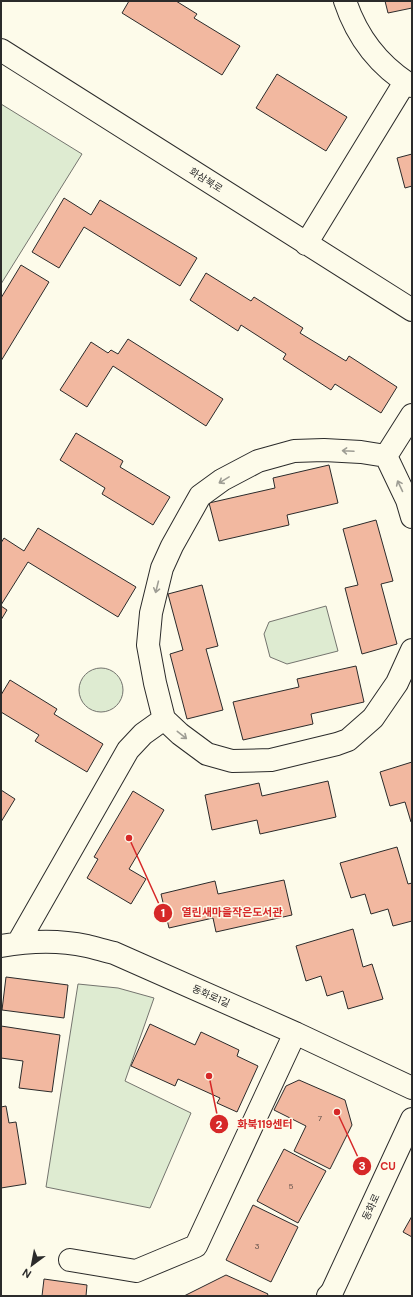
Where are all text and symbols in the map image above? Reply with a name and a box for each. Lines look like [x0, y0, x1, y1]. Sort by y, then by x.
street label: 화삼북로 [187, 165, 225, 195]
one-way arrow [342, 447, 355, 455]
one-way arrow [218, 476, 230, 484]
one-way arrow [396, 480, 403, 492]
one-way arrow [153, 581, 160, 594]
one-way arrow [176, 730, 187, 739]
callout: 열린새마을작은도서관 [153, 901, 290, 924]
text: 1 [161, 905, 165, 921]
text: 열린새마을작은도서관 [181, 905, 283, 919]
street label: 동화로1길 [190, 982, 232, 1010]
callout: 화북119센터 [209, 1113, 301, 1136]
house number: 7 [318, 1113, 322, 1123]
text: 2 [216, 1117, 223, 1133]
text: 화북119센터 [237, 1117, 293, 1131]
callout: CU [352, 1154, 404, 1177]
text: 3 [358, 1158, 366, 1174]
text: CU [380, 1159, 396, 1173]
house number: 5 [289, 1181, 294, 1191]
street label: 동화로 [359, 1192, 383, 1222]
house number: 3 [255, 1241, 260, 1251]
north arrow [12, 1245, 52, 1285]
text: N [20, 1265, 34, 1282]

